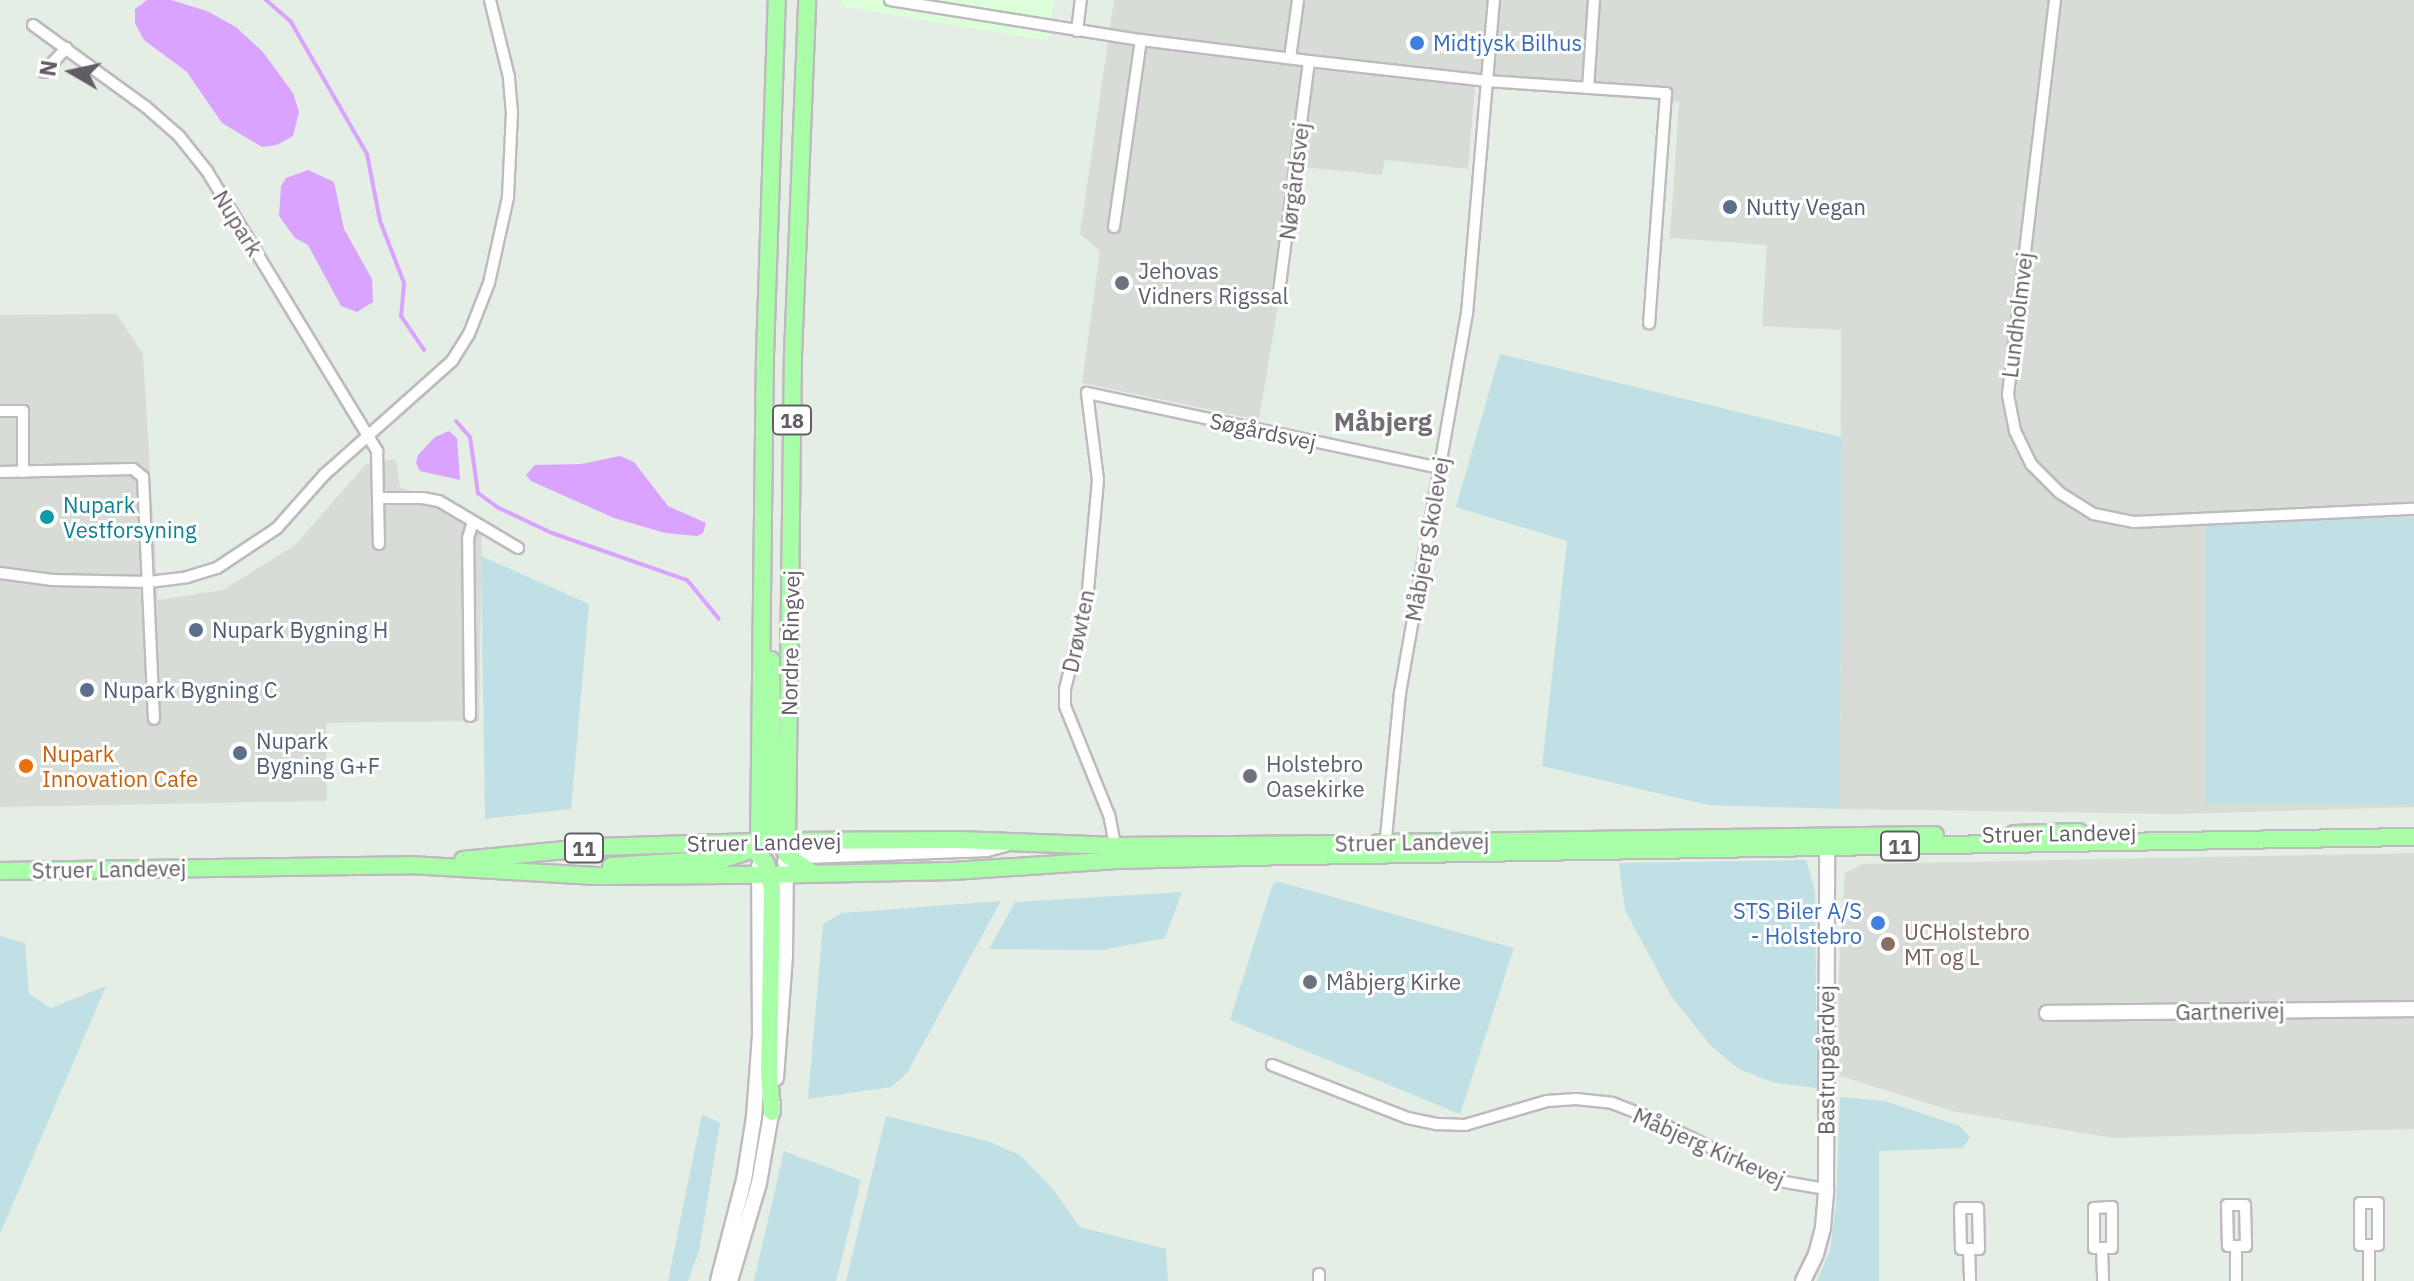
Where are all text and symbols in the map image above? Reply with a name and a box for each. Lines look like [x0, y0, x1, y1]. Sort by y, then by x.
place label: Midtjysk Bilhus [1433, 30, 1582, 56]
north arrow [32, 32, 112, 112]
marker: Midtjysk Bilhus [1408, 34, 1426, 52]
text: N [32, 58, 63, 78]
street label: Nørgårdsvej [1274, 121, 1314, 241]
street label: Nupark [208, 185, 268, 261]
place label: Nutty Vegan [1746, 194, 1866, 220]
marker: Nutty Vegan [1721, 198, 1739, 216]
street label: Lundholmvej [1996, 251, 2038, 379]
place label: Jehovas Vidners Rigssal [1138, 257, 1288, 308]
marker: Jehovas Vidners Rigssal [1113, 274, 1131, 292]
road number: 18 [772, 404, 812, 436]
district label: Måbjerg [1334, 406, 1432, 438]
street label: Søgårdsvej [1207, 407, 1319, 455]
street label: Måbjerg Skolevej [1400, 455, 1454, 623]
place label: Nupark Vestforsyning [63, 491, 197, 542]
marker: Nupark Vestforsyning [38, 508, 56, 526]
street label: Nordre Ringvej [776, 570, 804, 716]
street label: Drøwten [1056, 587, 1100, 675]
place label: Nupark Bygning H [212, 617, 388, 643]
marker: Nupark Bygning H [187, 621, 205, 639]
place label: Nupark Bygning C [103, 677, 277, 703]
marker: Nupark Bygning C [78, 681, 96, 699]
place label: Nupark Bygning G+F [256, 727, 380, 778]
place label: Nupark Innovation Cafe [42, 740, 198, 792]
marker: Nupark Bygning G+F [231, 744, 249, 762]
place label: Holstebro Oasekirke [1266, 750, 1365, 802]
marker: Nupark Innovation Cafe [17, 757, 35, 775]
marker: Holstebro Oasekirke [1241, 767, 1259, 785]
street label: Struer Landevej [1982, 818, 2136, 848]
street label: Struer Landevej [687, 827, 841, 857]
street label: Struer Landevej [1335, 827, 1489, 857]
road number: 11 [1880, 830, 1920, 862]
road number: 11 [564, 832, 604, 864]
street label: Struer Landevej [32, 854, 186, 884]
place label: STS Biler A/S - Holstebro [1733, 897, 1862, 948]
marker: STS Biler A/S - Holstebro [1869, 914, 1887, 932]
place label: UCHolstebro MT og L [1904, 918, 2030, 970]
marker: UCHolstebro MT og L [1879, 935, 1897, 953]
place label: Måbjerg Kirke [1326, 969, 1461, 995]
marker: Måbjerg Kirke [1301, 973, 1319, 991]
street label: Bastrupgårdvej [1813, 985, 1839, 1135]
street label: Gartnerivej [2175, 997, 2285, 1025]
street label: Måbjerg Kirkevej [1629, 1102, 1789, 1192]

